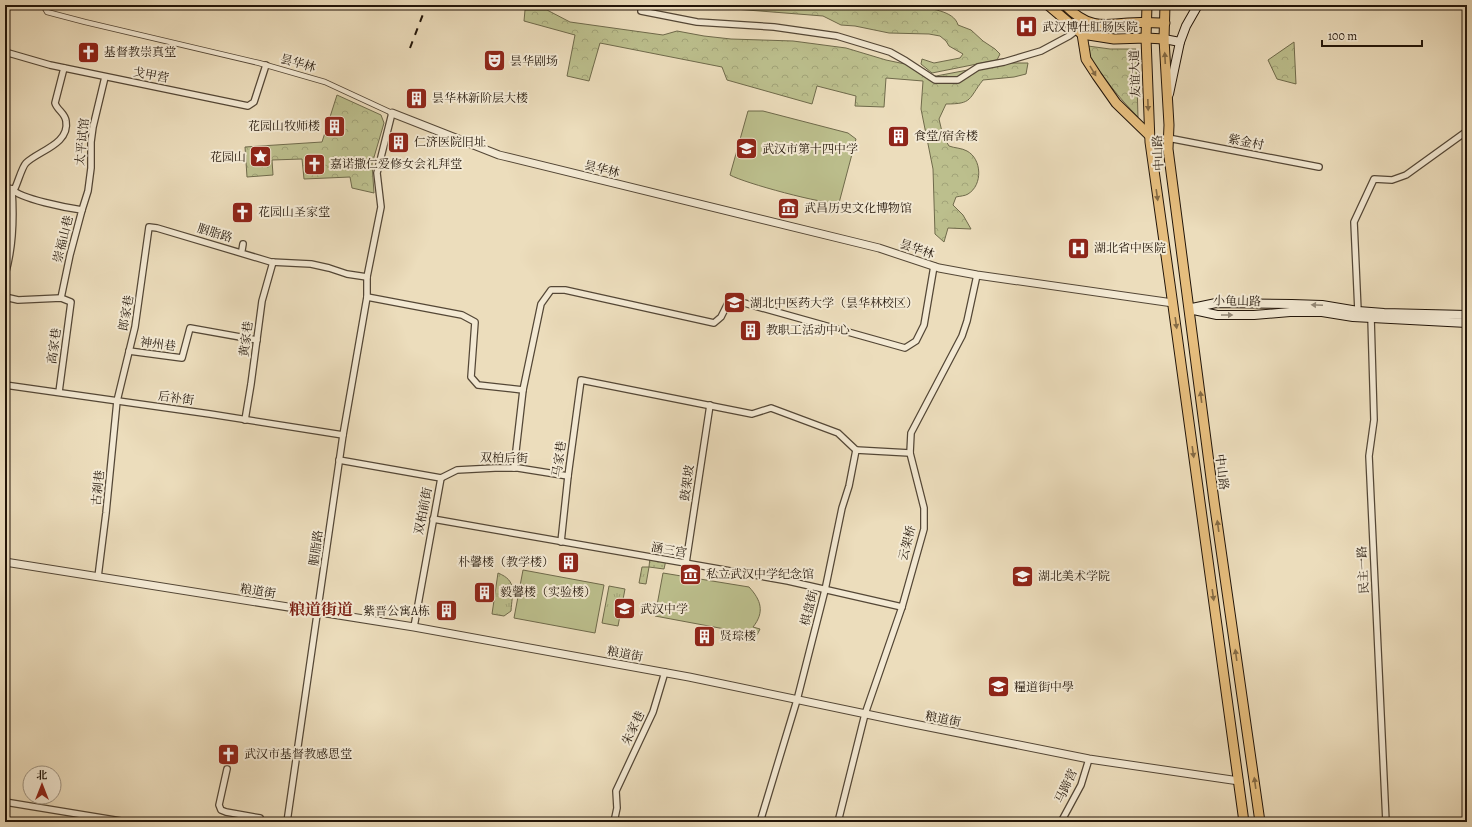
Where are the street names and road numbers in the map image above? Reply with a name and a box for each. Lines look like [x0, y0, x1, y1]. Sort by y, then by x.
street label: 昙华林 [278, 50, 318, 76]
street label: 友谊大道 [1126, 50, 1144, 98]
street label: 戈甲营 [132, 64, 170, 86]
street label: 太平试馆 [72, 117, 92, 167]
street label: 紫金村 [1227, 131, 1265, 153]
street label: 中山路 [1149, 135, 1167, 171]
street label: 昙华林 [583, 157, 622, 181]
street label: 崇福山巷 [49, 214, 77, 264]
street label: 胭脂路 [195, 220, 235, 246]
street label: 昙华林 [897, 236, 938, 263]
street label: 小龟山路 [1213, 293, 1261, 309]
street label: 郎家巷 [115, 294, 137, 332]
street label: 黄家巷 [236, 320, 256, 358]
street label: 高家巷 [44, 327, 64, 365]
street label: 神州巷 [139, 334, 177, 354]
street label: 后补街 [157, 388, 196, 409]
street label: 马家巷 [549, 440, 569, 478]
street label: 双柏后街 [480, 450, 529, 466]
street label: 中山路 [1212, 453, 1232, 491]
street label: 鼓架坡 [677, 464, 697, 502]
street label: 古刹巷 [88, 469, 108, 507]
street label: 双柏前街 [411, 485, 436, 536]
street label: 云架桥 [895, 524, 919, 562]
street label: 胭脂路 [306, 529, 326, 567]
street label: 涵三宫 [650, 539, 688, 561]
street label: 民主一路 [1354, 546, 1372, 594]
street label: 粮道街 [239, 580, 278, 602]
street label: 棋盘街 [797, 588, 821, 627]
street label: 粮道街 [606, 643, 645, 665]
street label: 朱家巷 [618, 708, 648, 748]
street label: 粮道街 [924, 708, 963, 730]
street label: 马蹄营 [1051, 766, 1081, 806]

